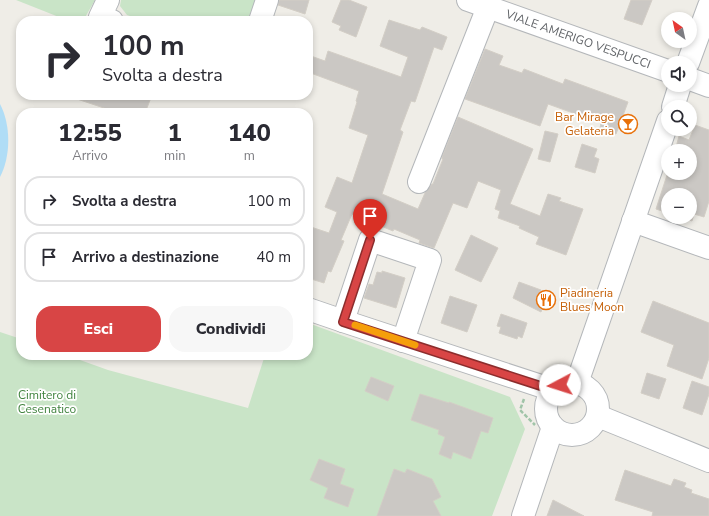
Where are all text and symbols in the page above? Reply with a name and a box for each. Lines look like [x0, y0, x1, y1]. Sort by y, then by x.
street label: VIALE AMERIGO VESPUCCI [503, 6, 653, 72]
north arrow [661, 12, 697, 48]
map controls [661, 12, 697, 224]
text: 100 m [102, 27, 185, 65]
icon: right [36, 32, 88, 84]
button: sound [661, 56, 697, 92]
text: Svolta a destra [102, 63, 223, 87]
button: search [661, 100, 697, 136]
place label: Bar Mirage Gelateria [555, 109, 614, 139]
bar icon: Bar Mirage Gelateria [617, 113, 639, 135]
text: 12:55 [58, 117, 122, 149]
text: 1 [168, 117, 182, 149]
text: 140 [228, 117, 271, 149]
button: + [661, 144, 697, 180]
text: Arrivo [72, 147, 108, 165]
text: min [164, 147, 186, 165]
text: m [244, 147, 255, 165]
button: − [661, 188, 697, 224]
icon: right [38, 190, 60, 212]
text: Svolta a destra [72, 191, 177, 211]
text: 100 m [247, 191, 291, 211]
pin [353, 199, 387, 240]
icon: arrive [359, 205, 381, 227]
icon: arrive [38, 246, 60, 268]
text: Arrivo a destinazione [72, 247, 219, 267]
text: 40 m [256, 247, 291, 267]
place label: Piadineria Blues Moon [560, 285, 624, 315]
restaurant icon: Piadineria Blues Moon [535, 289, 557, 311]
button: Esci [36, 306, 161, 352]
button: Condividi [169, 306, 293, 352]
position arrow [539, 364, 581, 406]
park label: Cimitero di Cesenatico [18, 387, 77, 417]

